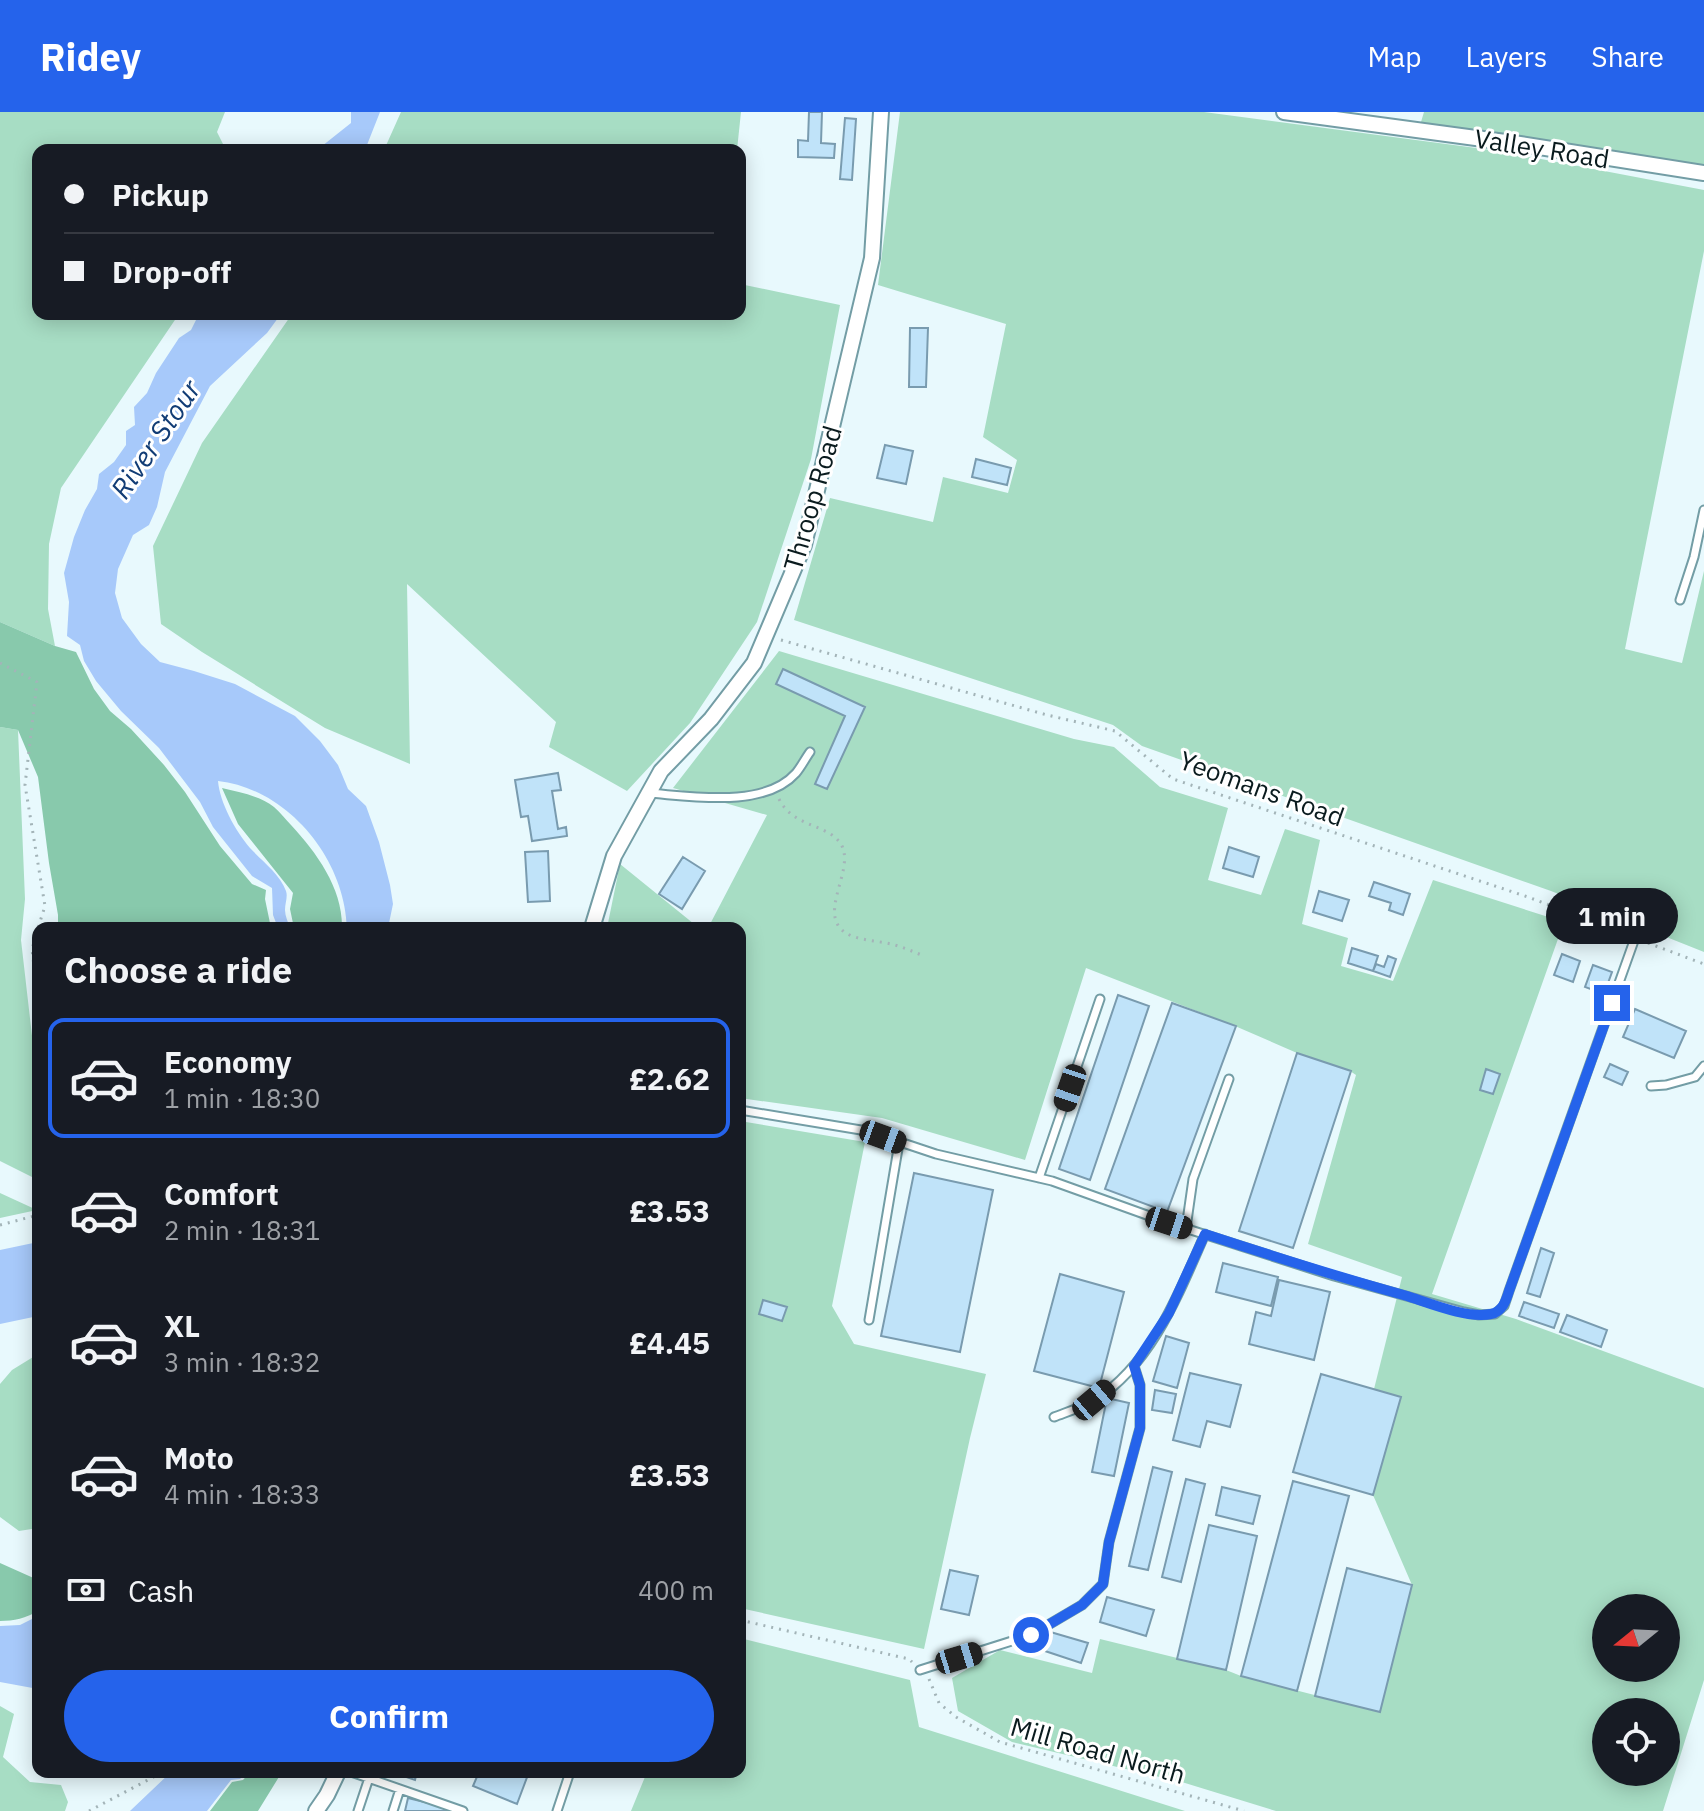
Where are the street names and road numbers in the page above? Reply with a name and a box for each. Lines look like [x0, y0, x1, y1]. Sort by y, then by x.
street label: Valley Road [1472, 121, 1612, 175]
street label: Throop Road [775, 422, 849, 574]
street label: Yeomans Road [1175, 742, 1349, 834]
street label: Mill Road North [1007, 1709, 1189, 1791]

